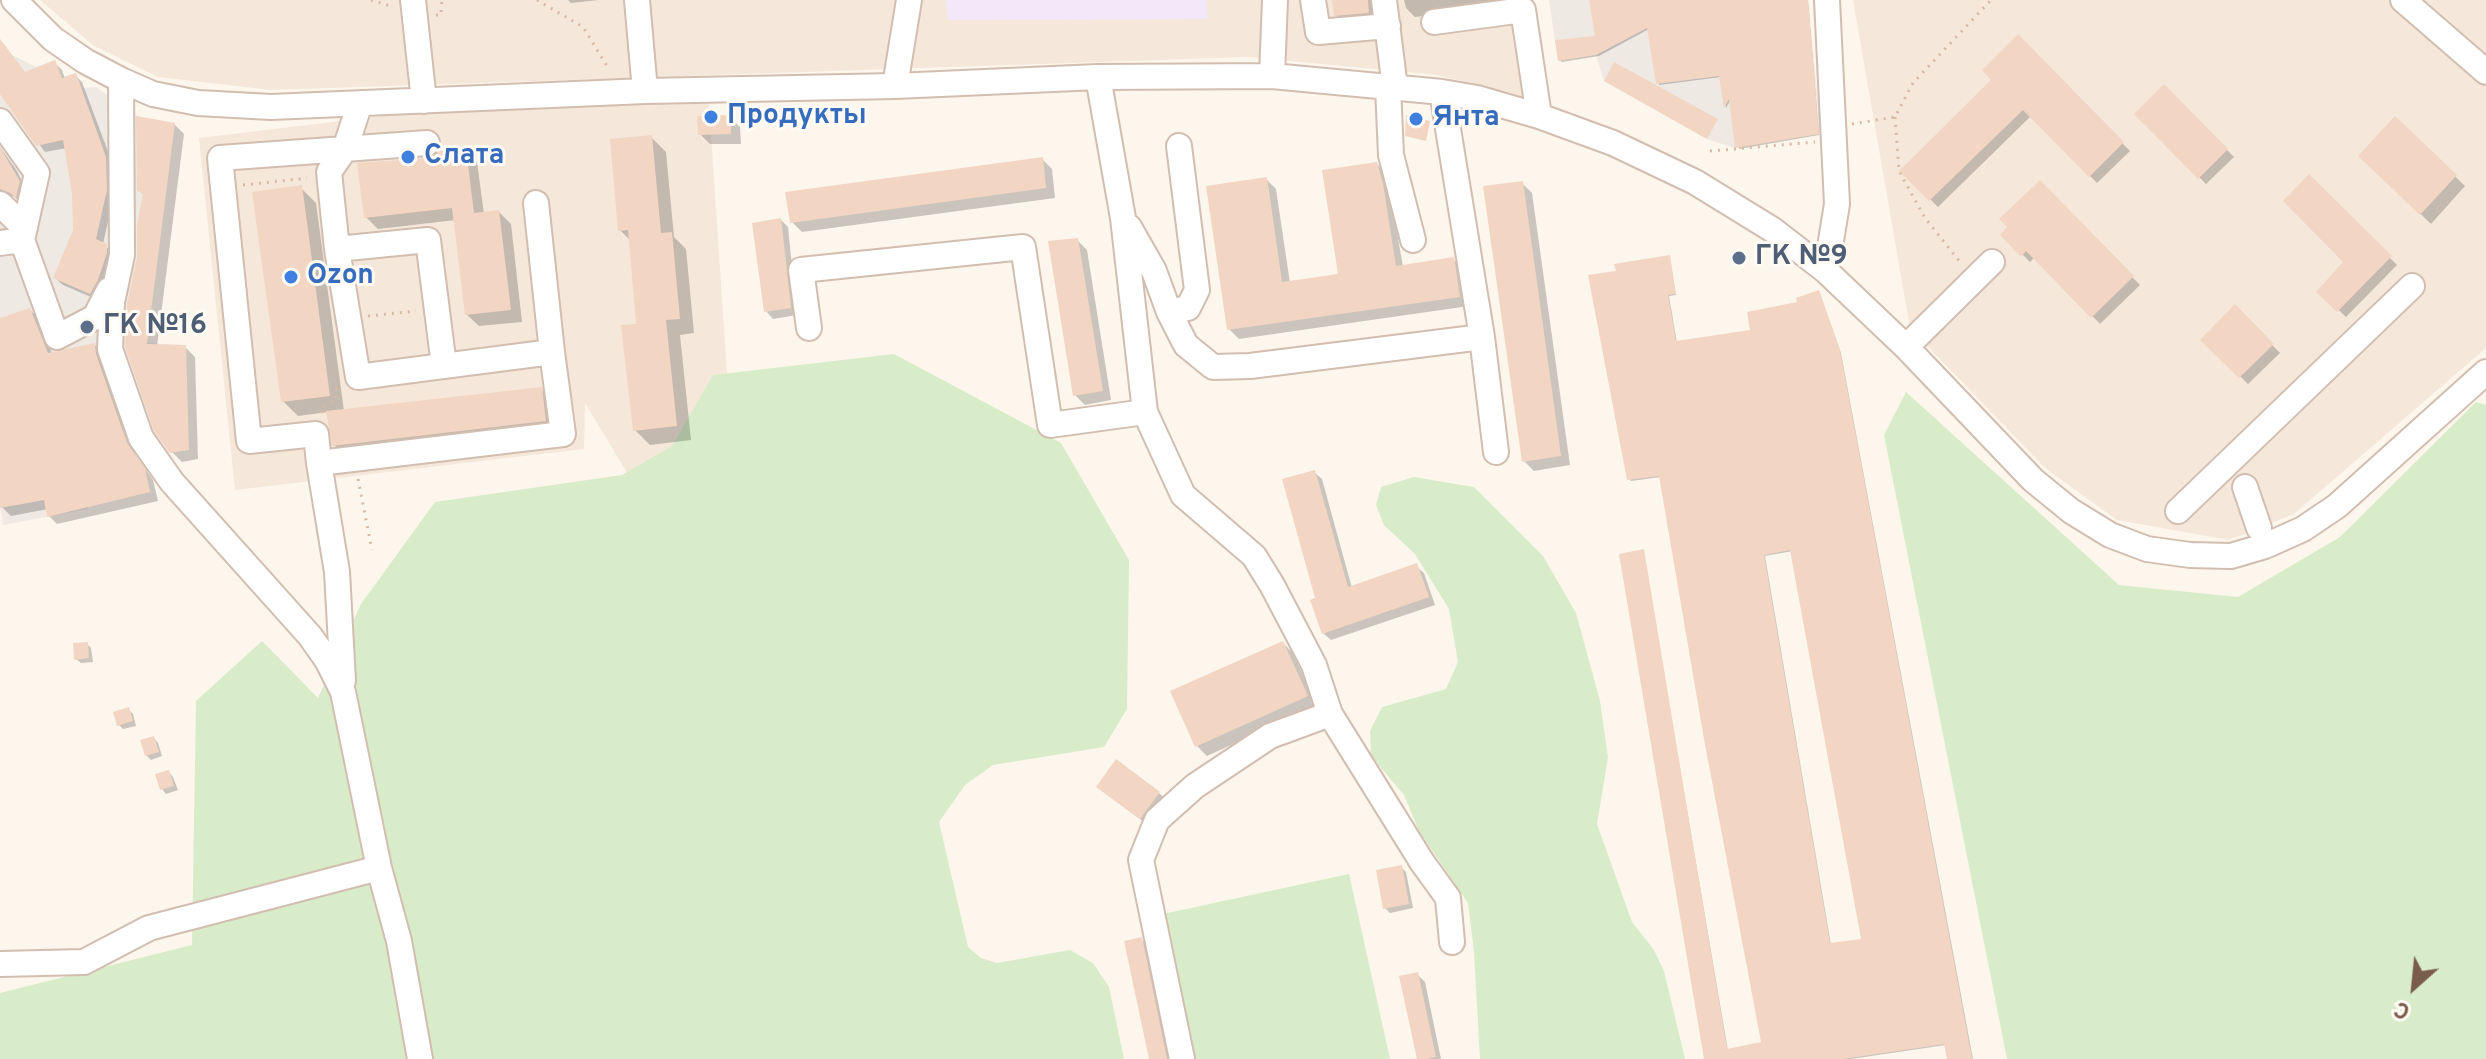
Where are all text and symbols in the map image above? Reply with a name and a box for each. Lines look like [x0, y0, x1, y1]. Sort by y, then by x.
place label: Продукты [727, 100, 867, 134]
place label: Янта [1432, 102, 1500, 136]
marker: Продукты [702, 108, 720, 126]
marker: Янта [1407, 110, 1425, 128]
place label: Слата [424, 140, 504, 174]
marker: Слата [399, 148, 417, 166]
place label: ГК №9 [1755, 241, 1848, 275]
marker: ГК №9 [1730, 249, 1748, 267]
place label: Ozon [307, 260, 374, 294]
marker: Ozon [282, 268, 300, 286]
place label: ГК №16 [103, 310, 207, 344]
marker: ГК №16 [78, 318, 96, 336]
north arrow [2374, 947, 2454, 1027]
text: С [2390, 994, 2415, 1024]

